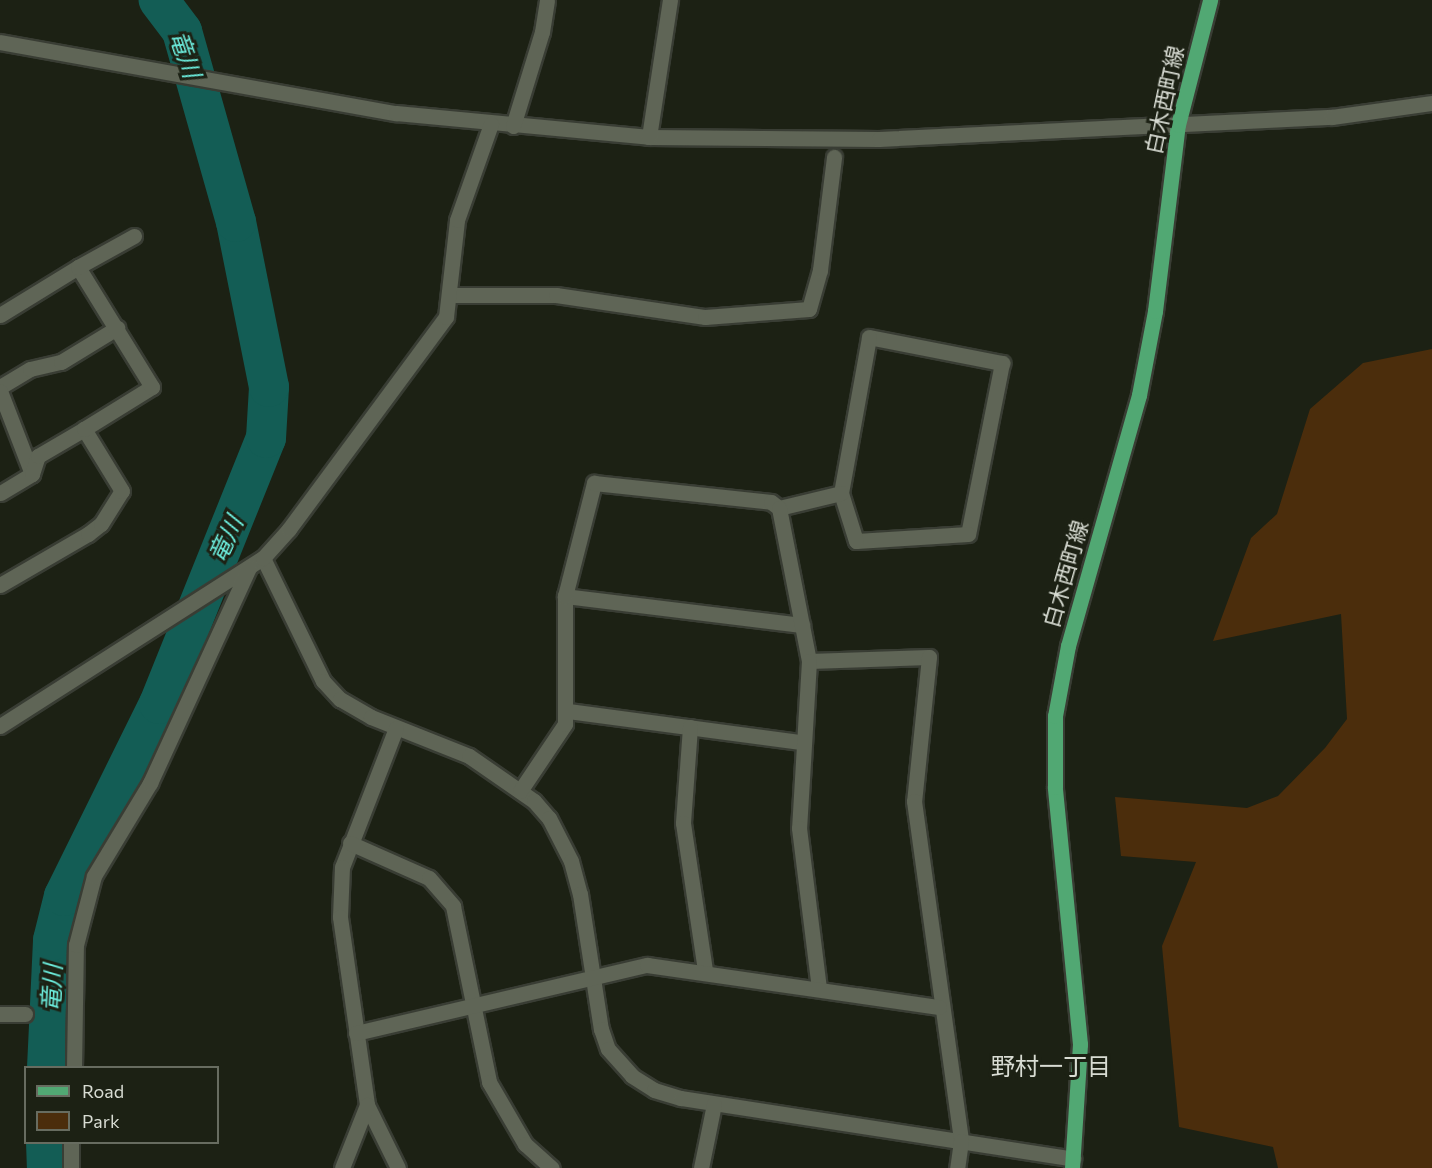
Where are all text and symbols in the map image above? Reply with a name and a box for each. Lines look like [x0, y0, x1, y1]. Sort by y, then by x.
water label: 竜川 [165, 27, 207, 81]
street label: 白木西町線 [1140, 43, 1188, 157]
water label: 竜川 [202, 511, 248, 567]
street label: 白木西町線 [1037, 517, 1093, 631]
water label: 竜川 [35, 963, 67, 1013]
district label: 野村一丁目 [991, 1052, 1111, 1080]
legend [24, 1066, 219, 1144]
text: Road [82, 1080, 124, 1102]
text: Park [82, 1110, 120, 1132]

